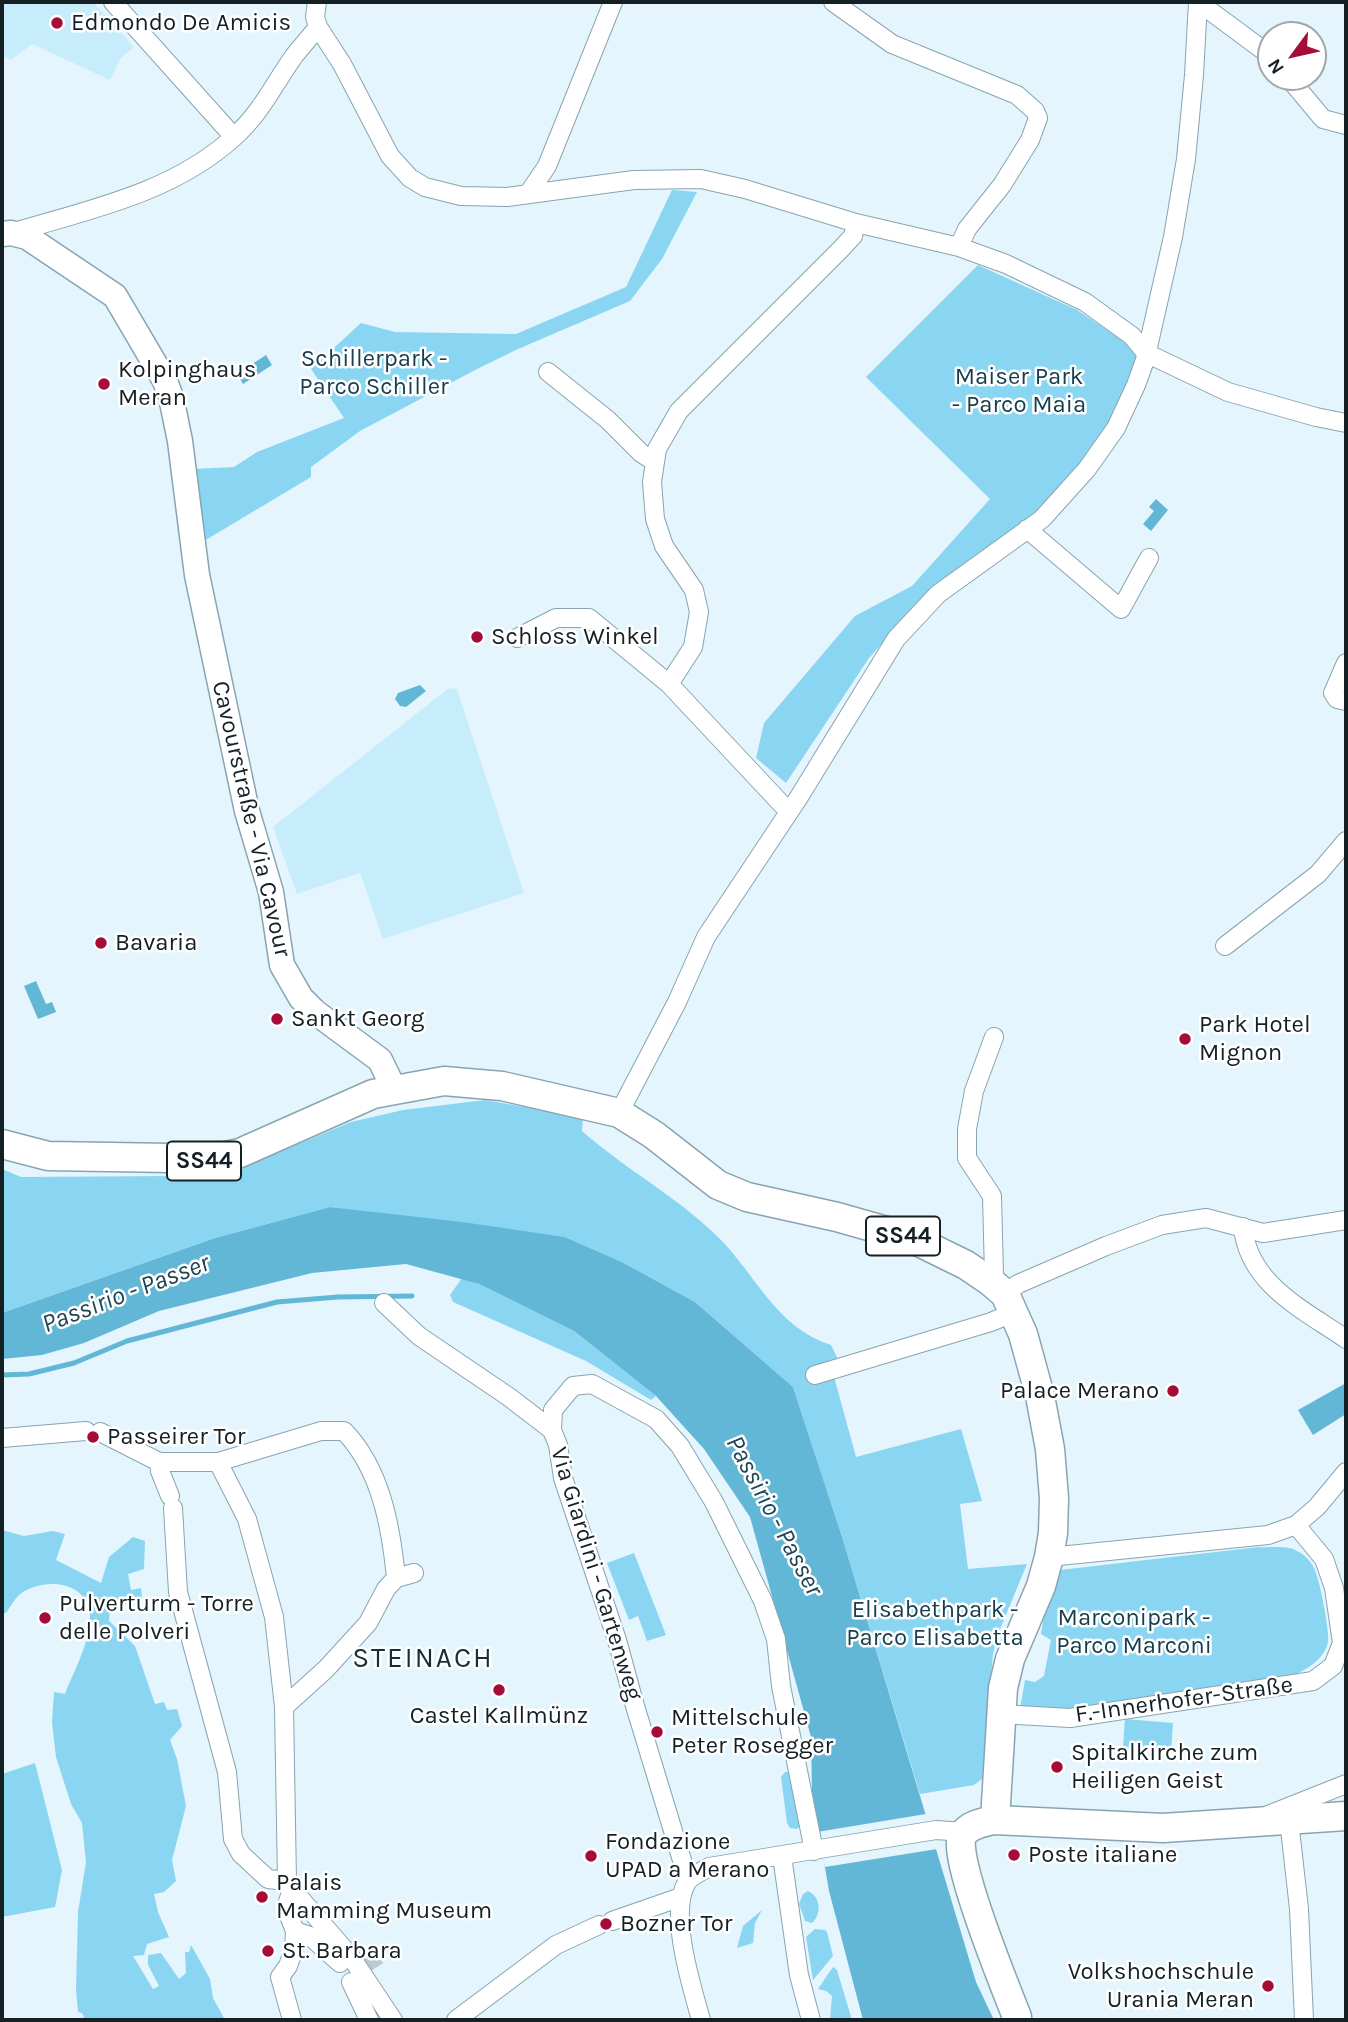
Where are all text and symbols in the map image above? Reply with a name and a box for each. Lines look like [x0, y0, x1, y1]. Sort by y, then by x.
place label: Edmondo De Amicis [71, 9, 291, 37]
marker: Edmondo De Amicis [49, 15, 65, 31]
north arrow [1257, 21, 1327, 91]
text: N [1263, 55, 1289, 78]
park label: Schillerpark - Parco Schiller [299, 345, 449, 401]
place label: Kolpinghaus Meran [118, 356, 256, 412]
park label: Maiser Park - Parco Maia [952, 363, 1086, 419]
marker: Kolpinghaus Meran [96, 376, 112, 392]
place label: Schloss Winkel [491, 623, 659, 651]
marker: Schloss Winkel [469, 629, 485, 645]
street label: Cavourstraße - Via Cavour [205, 678, 297, 960]
place label: Bavaria [115, 929, 197, 957]
marker: Bavaria [93, 935, 109, 951]
place label: Sankt Georg [291, 1005, 424, 1033]
marker: Sankt Georg [269, 1011, 285, 1027]
place label: Park Hotel Mignon [1199, 1011, 1311, 1067]
marker: Park Hotel Mignon [1177, 1031, 1193, 1047]
road number: SS44 [167, 1142, 241, 1180]
road number: SS44 [866, 1217, 940, 1256]
water label: Passirio - Passer [38, 1248, 214, 1340]
place label: Palace Merano [1000, 1377, 1159, 1405]
marker: Palace Merano [1165, 1383, 1181, 1399]
place label: Passeirer Tor [107, 1423, 245, 1451]
marker: Passeirer Tor [85, 1429, 101, 1445]
water label: Passirio - Passer [719, 1430, 829, 1602]
street label: Via Giardini - Gartenweg [544, 1444, 648, 1704]
place label: Pulverturm - Torre delle Polveri [59, 1590, 254, 1646]
park label: Elisabethpark - Parco Elisabetta [846, 1596, 1024, 1652]
park label: Marconipark - Parco Marconi [1056, 1604, 1212, 1660]
marker: Pulverturm - Torre delle Polveri [37, 1610, 53, 1626]
district label: STEINACH [353, 1642, 493, 1676]
street label: F.-Innerhofer-Straße [1073, 1670, 1295, 1730]
marker: Castel Kallmünz [491, 1682, 507, 1698]
place label: Castel Kallmünz [410, 1702, 588, 1730]
place label: Mittelschule Peter Rosegger [671, 1704, 833, 1760]
marker: Mittelschule Peter Rosegger [649, 1724, 665, 1740]
place label: Spitalkirche zum Heiligen Geist [1071, 1739, 1258, 1795]
marker: Spitalkirche zum Heiligen Geist [1049, 1759, 1065, 1775]
place label: Fondazione UPAD a Merano [605, 1828, 769, 1884]
place label: Poste italiane [1028, 1841, 1177, 1869]
marker: Poste italiane [1006, 1847, 1022, 1863]
marker: Fondazione UPAD a Merano [583, 1848, 599, 1864]
place label: Palais Mamming Museum [276, 1869, 492, 1925]
marker: Palais Mamming Museum [254, 1889, 270, 1905]
place label: Bozner Tor [620, 1910, 733, 1938]
marker: Bozner Tor [598, 1916, 614, 1932]
place label: St. Barbara [282, 1937, 402, 1965]
marker: St. Barbara [260, 1943, 276, 1959]
place label: Volkshochschule Urania Meran [1068, 1958, 1254, 2014]
marker: Volkshochschule Urania Meran [1260, 1978, 1276, 1994]

